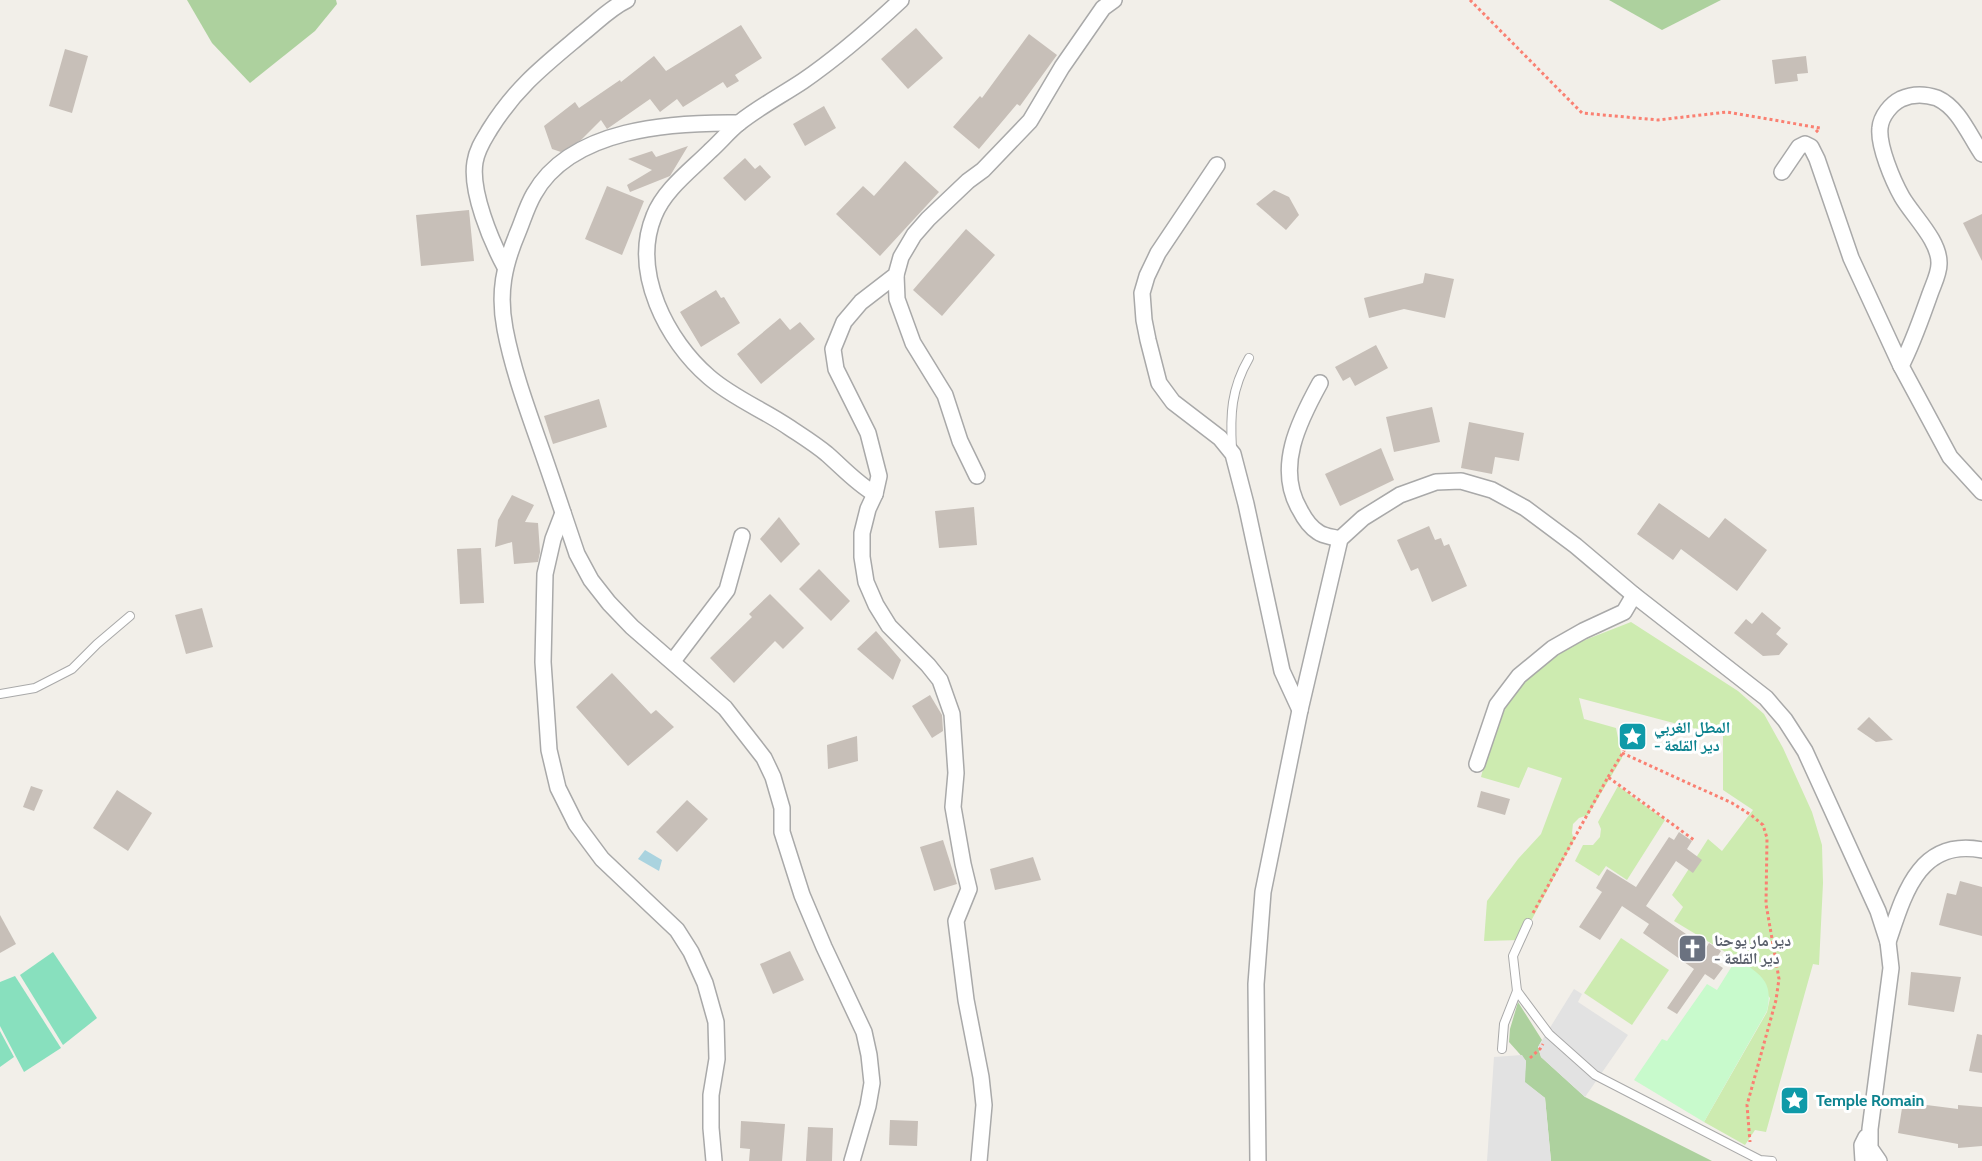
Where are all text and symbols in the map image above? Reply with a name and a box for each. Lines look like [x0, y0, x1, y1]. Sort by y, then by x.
place label: المطل الغربي - دير القلعة [1654, 718, 1730, 755]
place icon: المطل الغربي - دير القلعة [1617, 720, 1649, 752]
place label: دير مار يوحنا - دير القلعة [1714, 931, 1791, 968]
church icon: دير مار يوحنا - دير القلعة [1677, 933, 1709, 965]
place icon: Temple Romain [1779, 1084, 1811, 1116]
place label: Temple Romain [1816, 1091, 1924, 1110]

